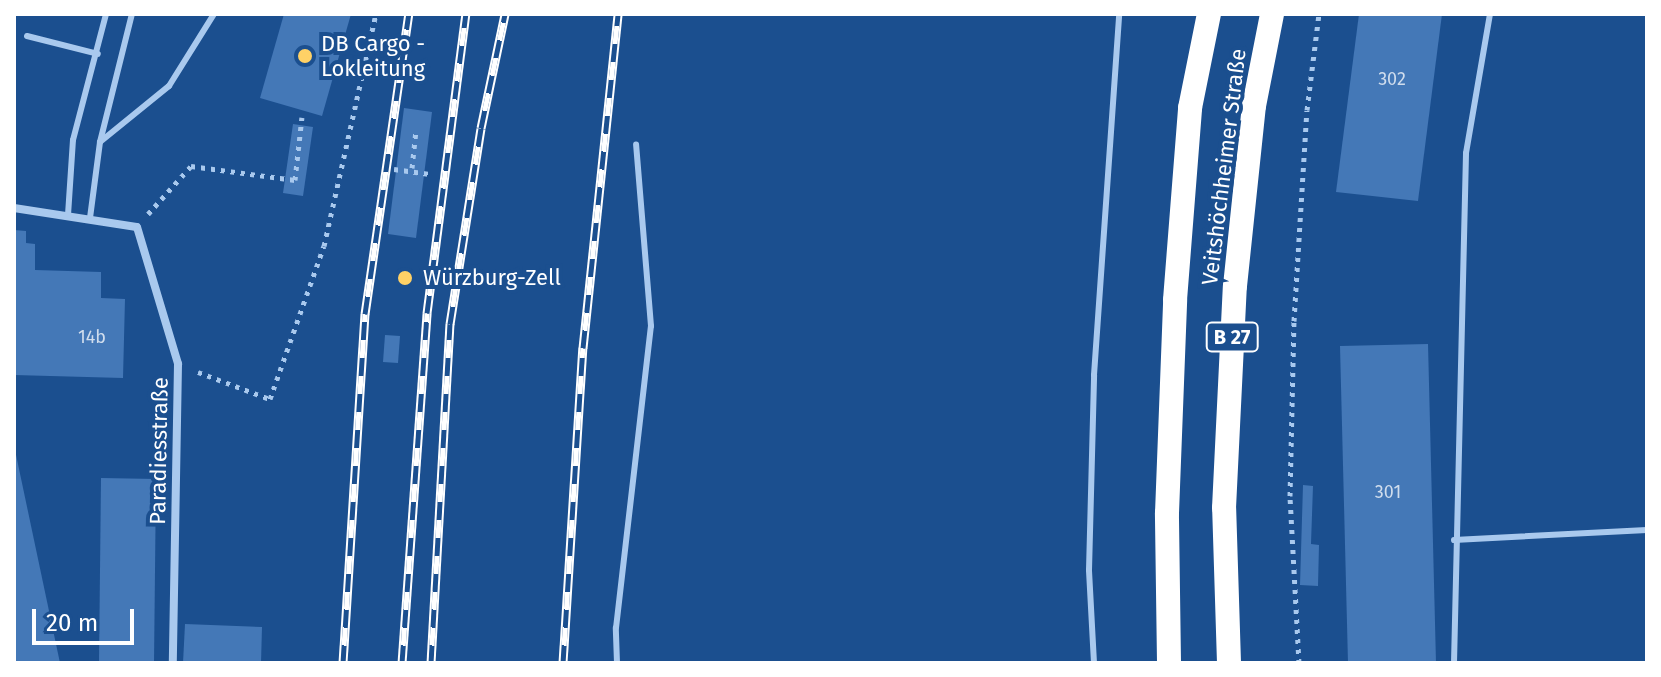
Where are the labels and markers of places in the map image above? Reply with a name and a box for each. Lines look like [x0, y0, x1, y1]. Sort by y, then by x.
place label: DB Cargo - Lokleitung [321, 30, 425, 82]
marker: DB Cargo - Lokleitung [296, 47, 314, 65]
place label: Würzburg-Zell [423, 265, 561, 291]
marker: Würzburg-Zell [394, 267, 416, 289]

